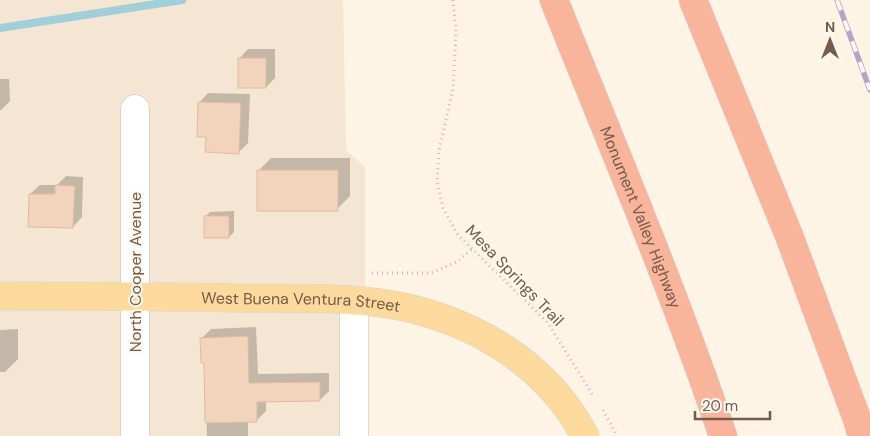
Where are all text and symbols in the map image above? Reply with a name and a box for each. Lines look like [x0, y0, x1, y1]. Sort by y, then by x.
north arrow [805, 15, 855, 65]
text: N [825, 18, 835, 36]
street label: Monument Valley Highway [595, 123, 686, 312]
street label: North Cooper Avenue [125, 192, 146, 352]
street label: Mesa Springs Trail [461, 220, 568, 331]
street label: West Buena Ventura Street [201, 287, 402, 317]
scale bar [695, 388, 770, 420]
text: 20 m [702, 396, 738, 416]

